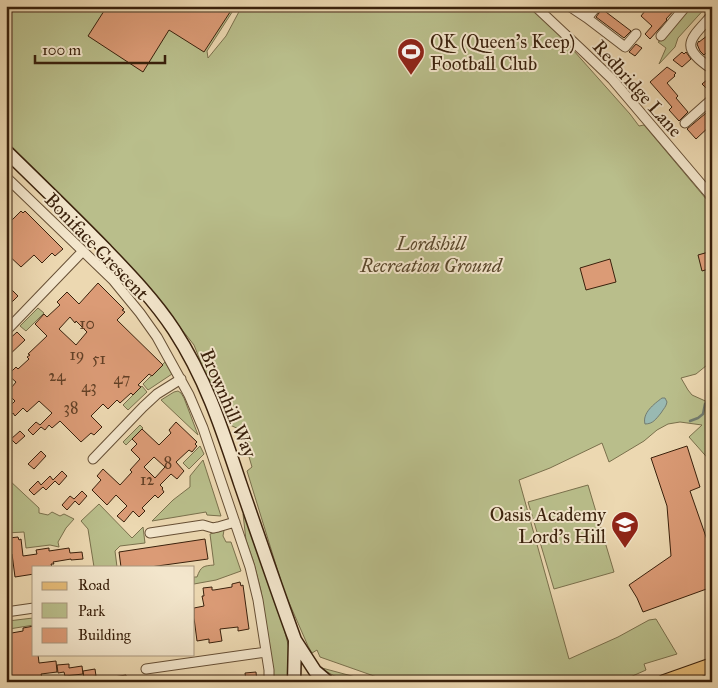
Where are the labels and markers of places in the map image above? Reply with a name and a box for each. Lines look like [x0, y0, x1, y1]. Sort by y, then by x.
place label: QK (Queen's Keep) Football Club [430, 30, 575, 75]
sports icon: QK (Queen's Keep) Football Club [396, 37, 426, 76]
place label: Oasis Academy Lord's Hill [490, 503, 607, 548]
school or university icon: Oasis Academy Lord's Hill [610, 510, 640, 549]

